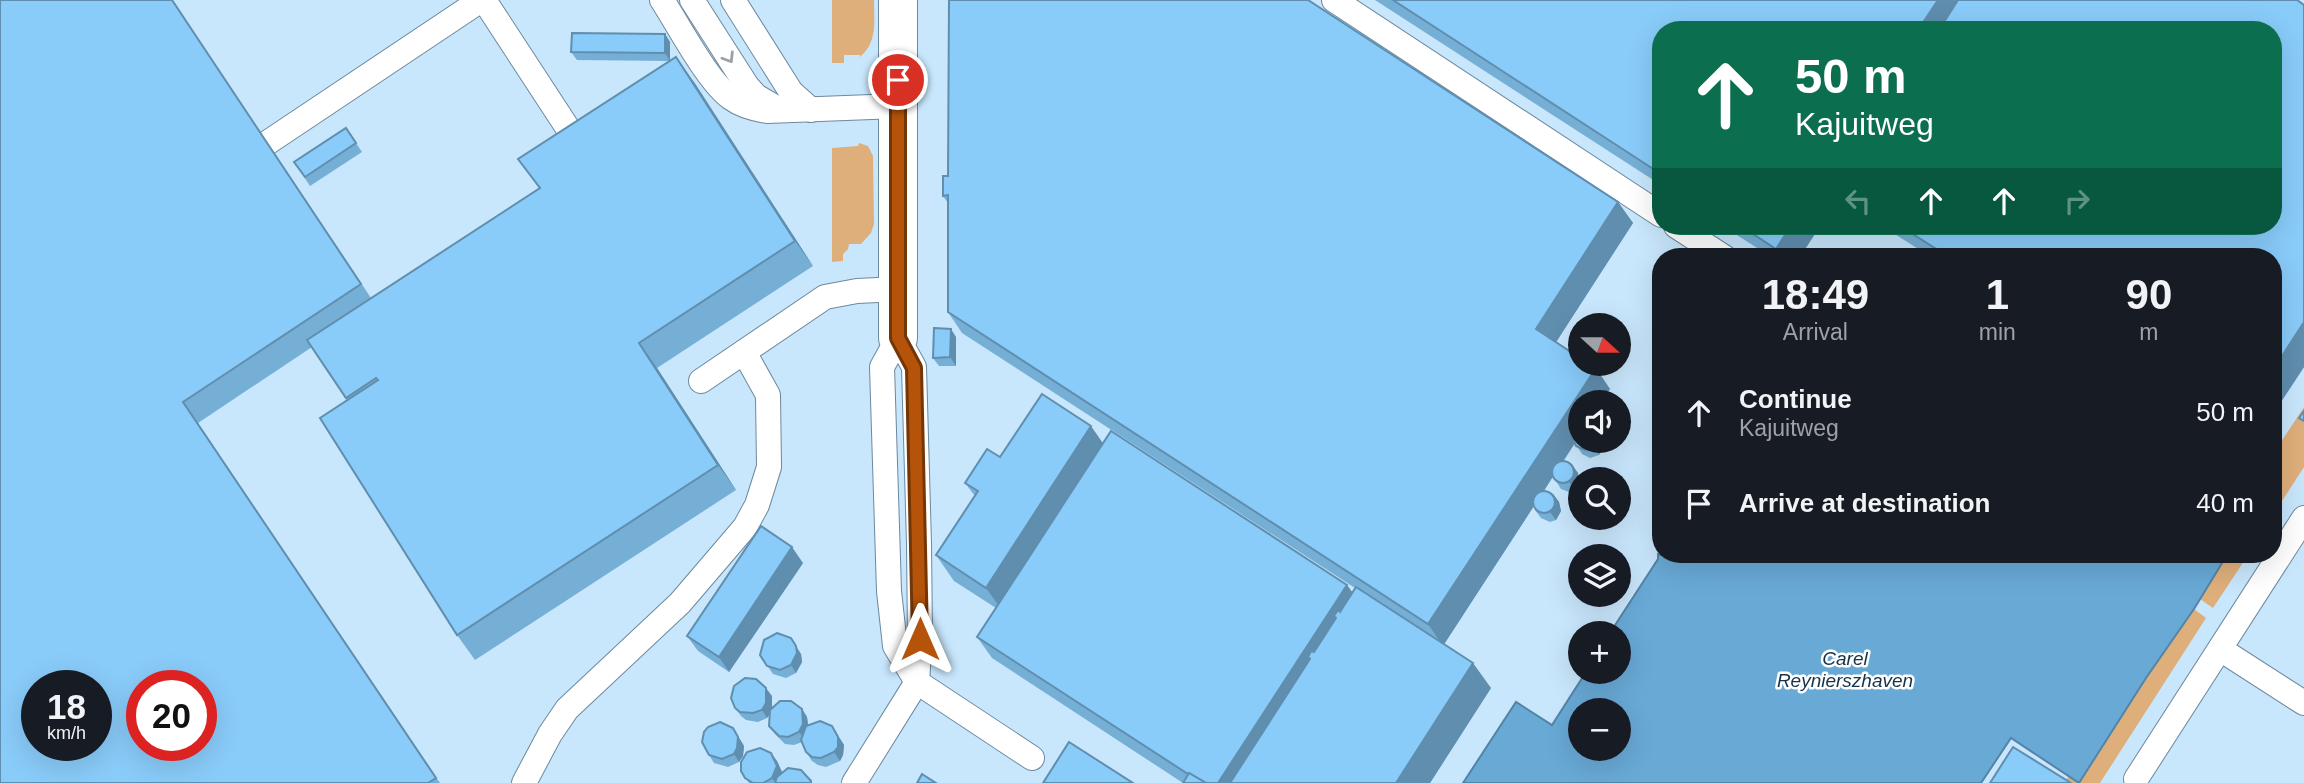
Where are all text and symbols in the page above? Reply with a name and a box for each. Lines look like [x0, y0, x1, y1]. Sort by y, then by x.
icon: ahead [1680, 49, 1771, 140]
text: 50 m [1795, 49, 1907, 103]
one-way arrow [720, 50, 733, 63]
pin [868, 50, 928, 110]
icon: arrive [879, 61, 917, 99]
text: Kajuitweg [1795, 106, 1934, 142]
icon: left [1839, 182, 1877, 220]
icon: ahead [1912, 182, 1950, 220]
icon: ahead [1985, 182, 2023, 220]
icon: right [2058, 182, 2096, 220]
text: 18:49 [1762, 271, 1869, 318]
text: 1 [1986, 271, 2009, 318]
text: 90 [2126, 271, 2172, 318]
north arrow [1568, 313, 1631, 376]
map controls [1568, 313, 1631, 761]
text: Arrival [1783, 319, 1848, 345]
text: min [1979, 319, 2016, 345]
text: m [2139, 319, 2158, 345]
text: Continue [1739, 384, 1852, 414]
button: sound [1568, 390, 1631, 453]
icon: ahead [1680, 394, 1718, 432]
text: 50 m [2196, 397, 2254, 427]
text: Kajuitweg [1739, 415, 1839, 441]
button: search [1568, 467, 1631, 530]
icon: arrive [1680, 485, 1718, 523]
text: Arrive at destination [1739, 488, 1990, 518]
text: 40 m [2196, 488, 2254, 518]
button: layers [1568, 544, 1631, 607]
position arrow [883, 602, 957, 676]
button: + [1568, 621, 1631, 684]
water label: Carel Reynierszhaven [1777, 648, 1913, 691]
speed limit sign: 20 [126, 670, 217, 761]
text: 18 [47, 687, 86, 726]
button: − [1568, 698, 1631, 761]
text: km/h [47, 723, 86, 743]

